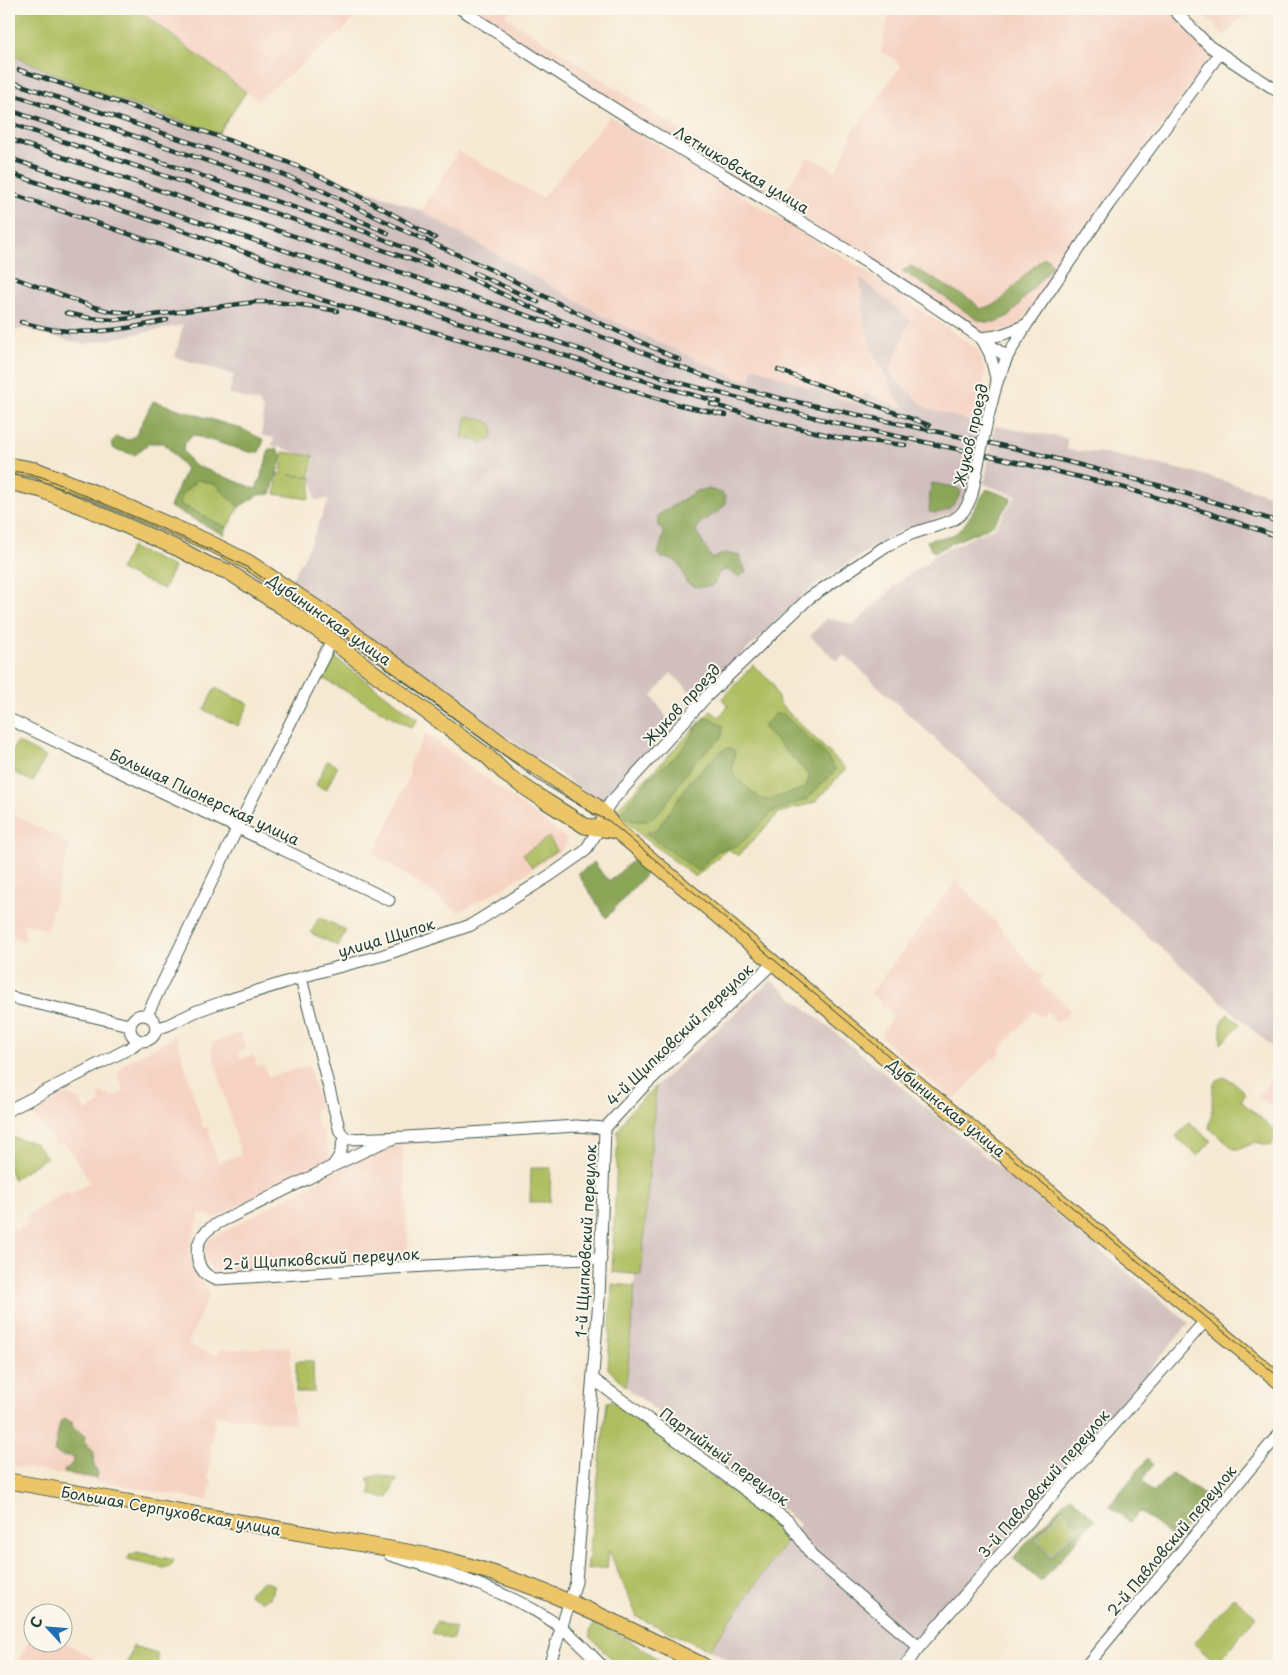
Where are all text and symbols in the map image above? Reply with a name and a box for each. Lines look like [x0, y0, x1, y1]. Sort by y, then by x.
street label: Летниковская улица [670, 119, 814, 219]
street label: Жуков проезд [947, 381, 993, 489]
street label: Дубининская улица [263, 567, 397, 671]
street label: Жуков проезд [637, 658, 725, 750]
street label: Большая Пионерская улица [106, 742, 304, 850]
street label: улица Щипок [335, 911, 437, 963]
street label: 4-й Щипковский переулок [600, 957, 758, 1110]
street label: Дубининская улица [882, 1051, 1012, 1162]
street label: 1-й Щипковский переулок [568, 1144, 602, 1338]
street label: 2-й Щипковский переулок [222, 1241, 420, 1275]
street label: Партийный переулок [655, 1401, 795, 1511]
street label: 3-й Павловский переулок [972, 1404, 1114, 1562]
street label: 2-й Павловский переулок [1101, 1459, 1241, 1621]
street label: Большая Серпуховская улица [59, 1479, 283, 1541]
north arrow [22, 1602, 72, 1652]
text: С [24, 1613, 48, 1631]

